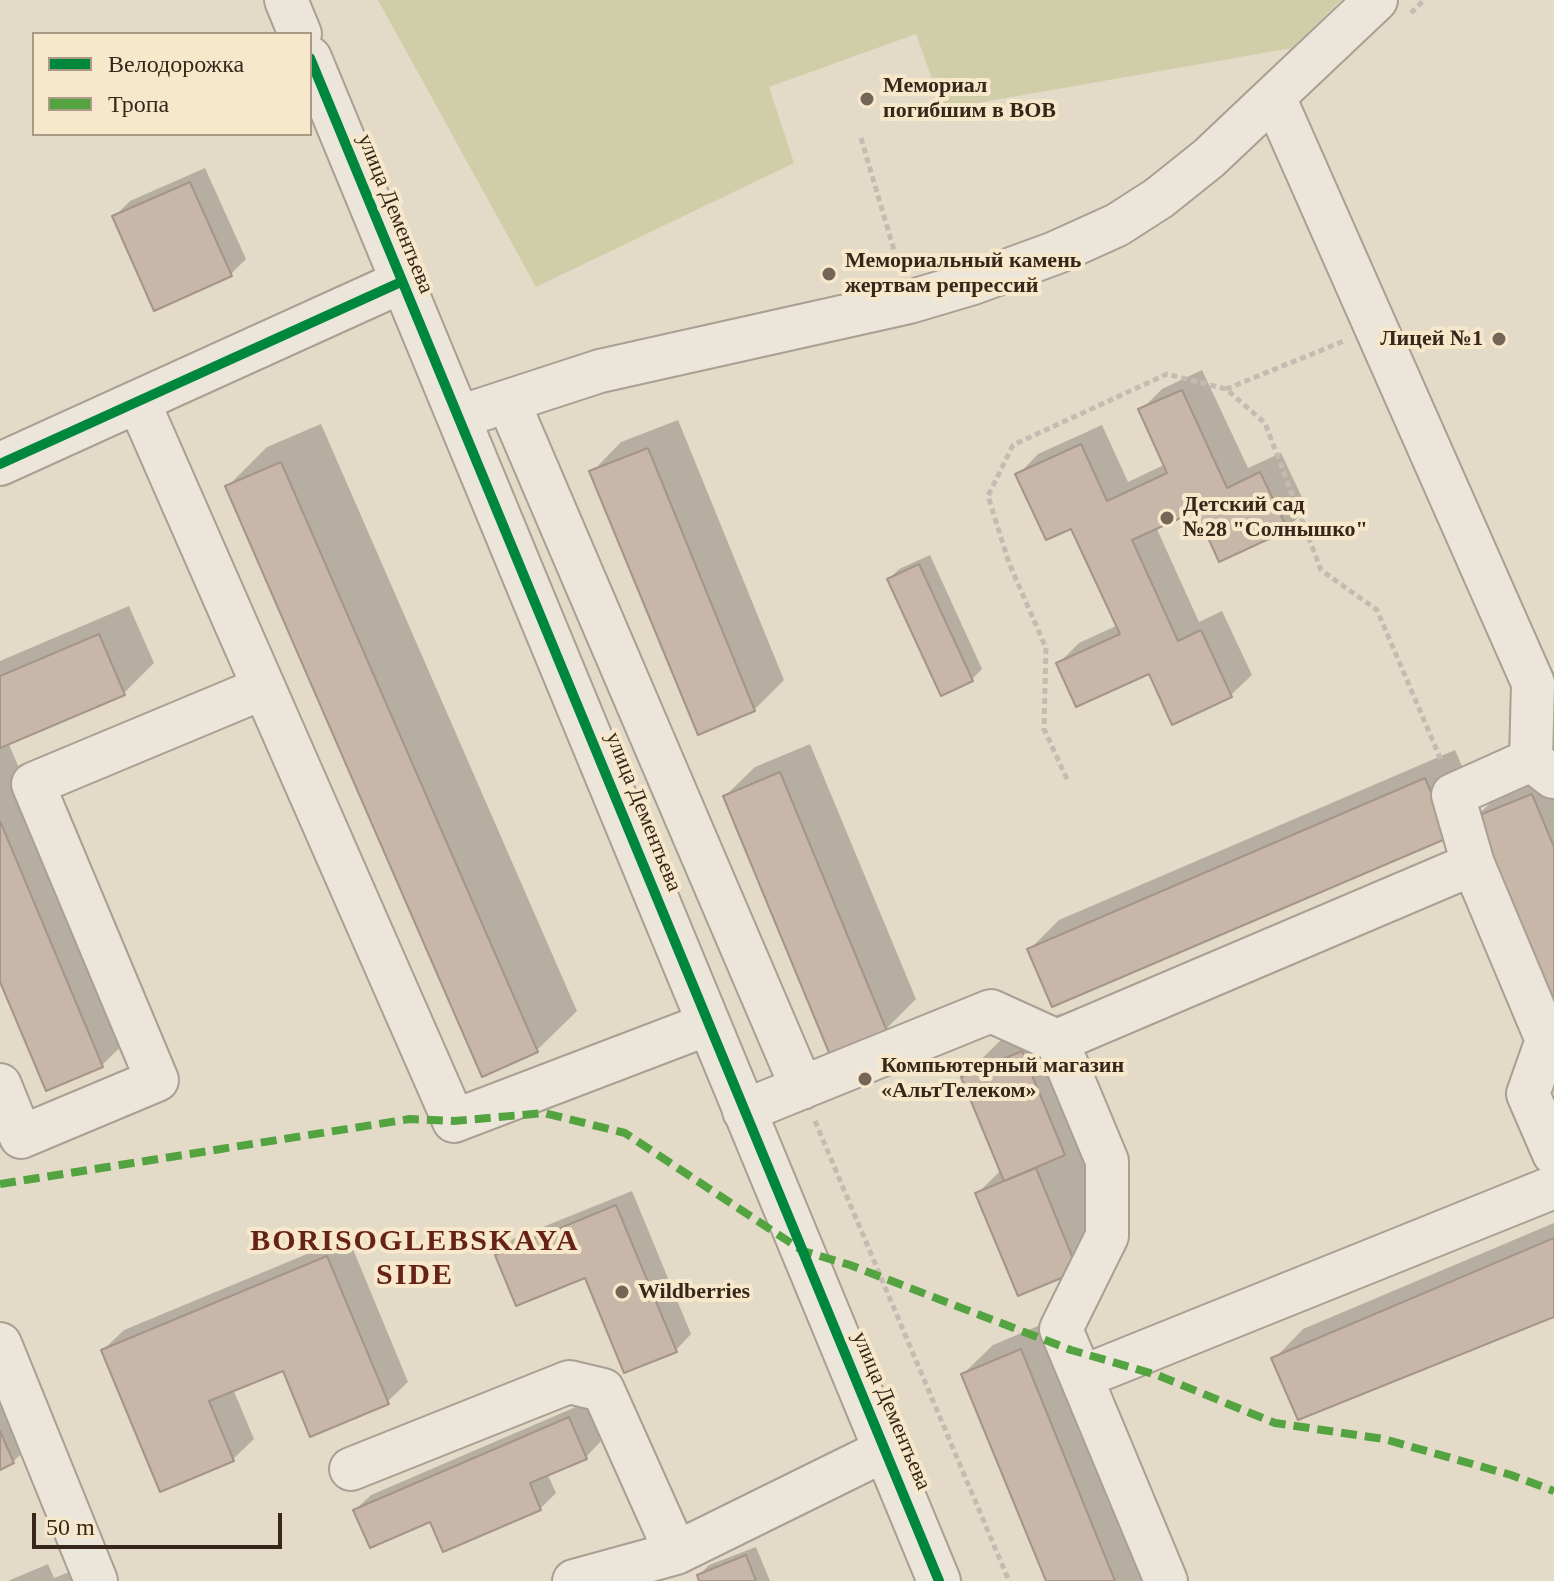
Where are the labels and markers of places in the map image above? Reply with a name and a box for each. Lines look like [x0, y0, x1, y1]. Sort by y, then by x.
place label: Мемориал погибшим в ВОВ [883, 73, 1056, 124]
marker: Мемориал погибшим в ВОВ [858, 90, 876, 108]
place label: Мемориальный камень жертвам репрессий [845, 248, 1081, 300]
marker: Мемориальный камень жертвам репрессий [820, 265, 838, 283]
place label: Лицей №1 [1380, 326, 1483, 352]
marker: Лицей №1 [1490, 330, 1508, 348]
place label: Детский сад №28 "Солнышко" [1183, 492, 1368, 544]
marker: Детский сад №28 "Солнышко" [1158, 509, 1176, 527]
place label: Компьютерный магазин «АльтТелеком» [881, 1053, 1124, 1104]
marker: Компьютерный магазин «АльтТелеком» [856, 1070, 874, 1088]
place label: Wildberries [638, 1279, 750, 1305]
marker: Wildberries [613, 1283, 631, 1301]

